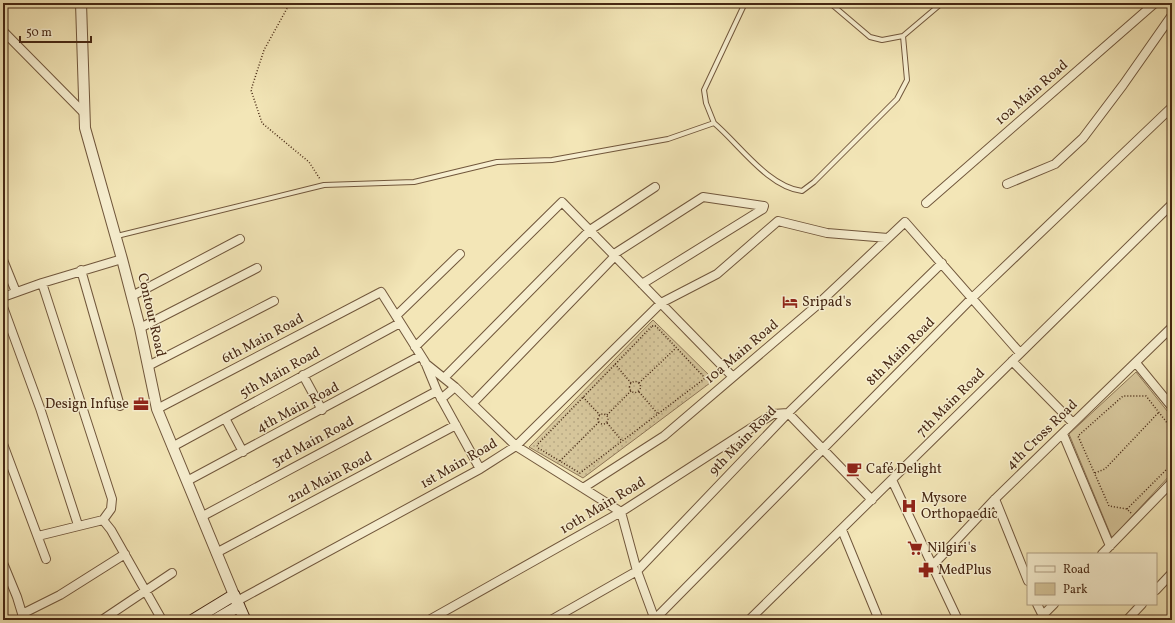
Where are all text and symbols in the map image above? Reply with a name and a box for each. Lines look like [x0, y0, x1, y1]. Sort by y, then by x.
scale bar [20, 18, 91, 44]
text: 50 m [26, 25, 52, 41]
street label: 10a Main Road [992, 56, 1073, 130]
street label: Contour Road [132, 271, 170, 359]
hotel icon: Sripad's [781, 293, 799, 311]
place label: Sripad's [802, 293, 851, 312]
street label: 6th Main Road [219, 309, 307, 369]
street label: 8th Main Road [862, 313, 940, 391]
street label: 10a Main Road [701, 316, 783, 388]
street label: 5th Main Road [236, 343, 324, 403]
street label: 7th Main Road [913, 364, 990, 441]
street label: 4th Main Road [253, 378, 343, 438]
place label: Design Infuse [45, 395, 129, 414]
office icon: Design Infuse [132, 395, 150, 413]
street label: 4th Cross Road [1002, 396, 1082, 474]
street label: 9th Main Road [705, 402, 781, 480]
street label: 3rd Main Road [268, 412, 358, 472]
street label: 1st Main Road [417, 434, 501, 494]
street label: 2nd Main Road [284, 448, 376, 508]
cafe icon: Café Delight [845, 460, 863, 478]
place label: Café Delight [866, 460, 942, 479]
street label: 10th Main Road [557, 473, 650, 539]
place label: Mysore Orthopaedic [921, 489, 998, 524]
hospital icon: Mysore Orthopaedic [900, 497, 918, 515]
supermarket icon: Nilgiri's [906, 539, 924, 557]
place label: Nilgiri's [927, 539, 976, 558]
legend [1027, 553, 1157, 605]
pharmacy icon: MedPlus [917, 561, 935, 579]
place label: MedPlus [938, 561, 992, 580]
text: Road [1063, 562, 1090, 578]
text: Park [1063, 582, 1088, 598]

